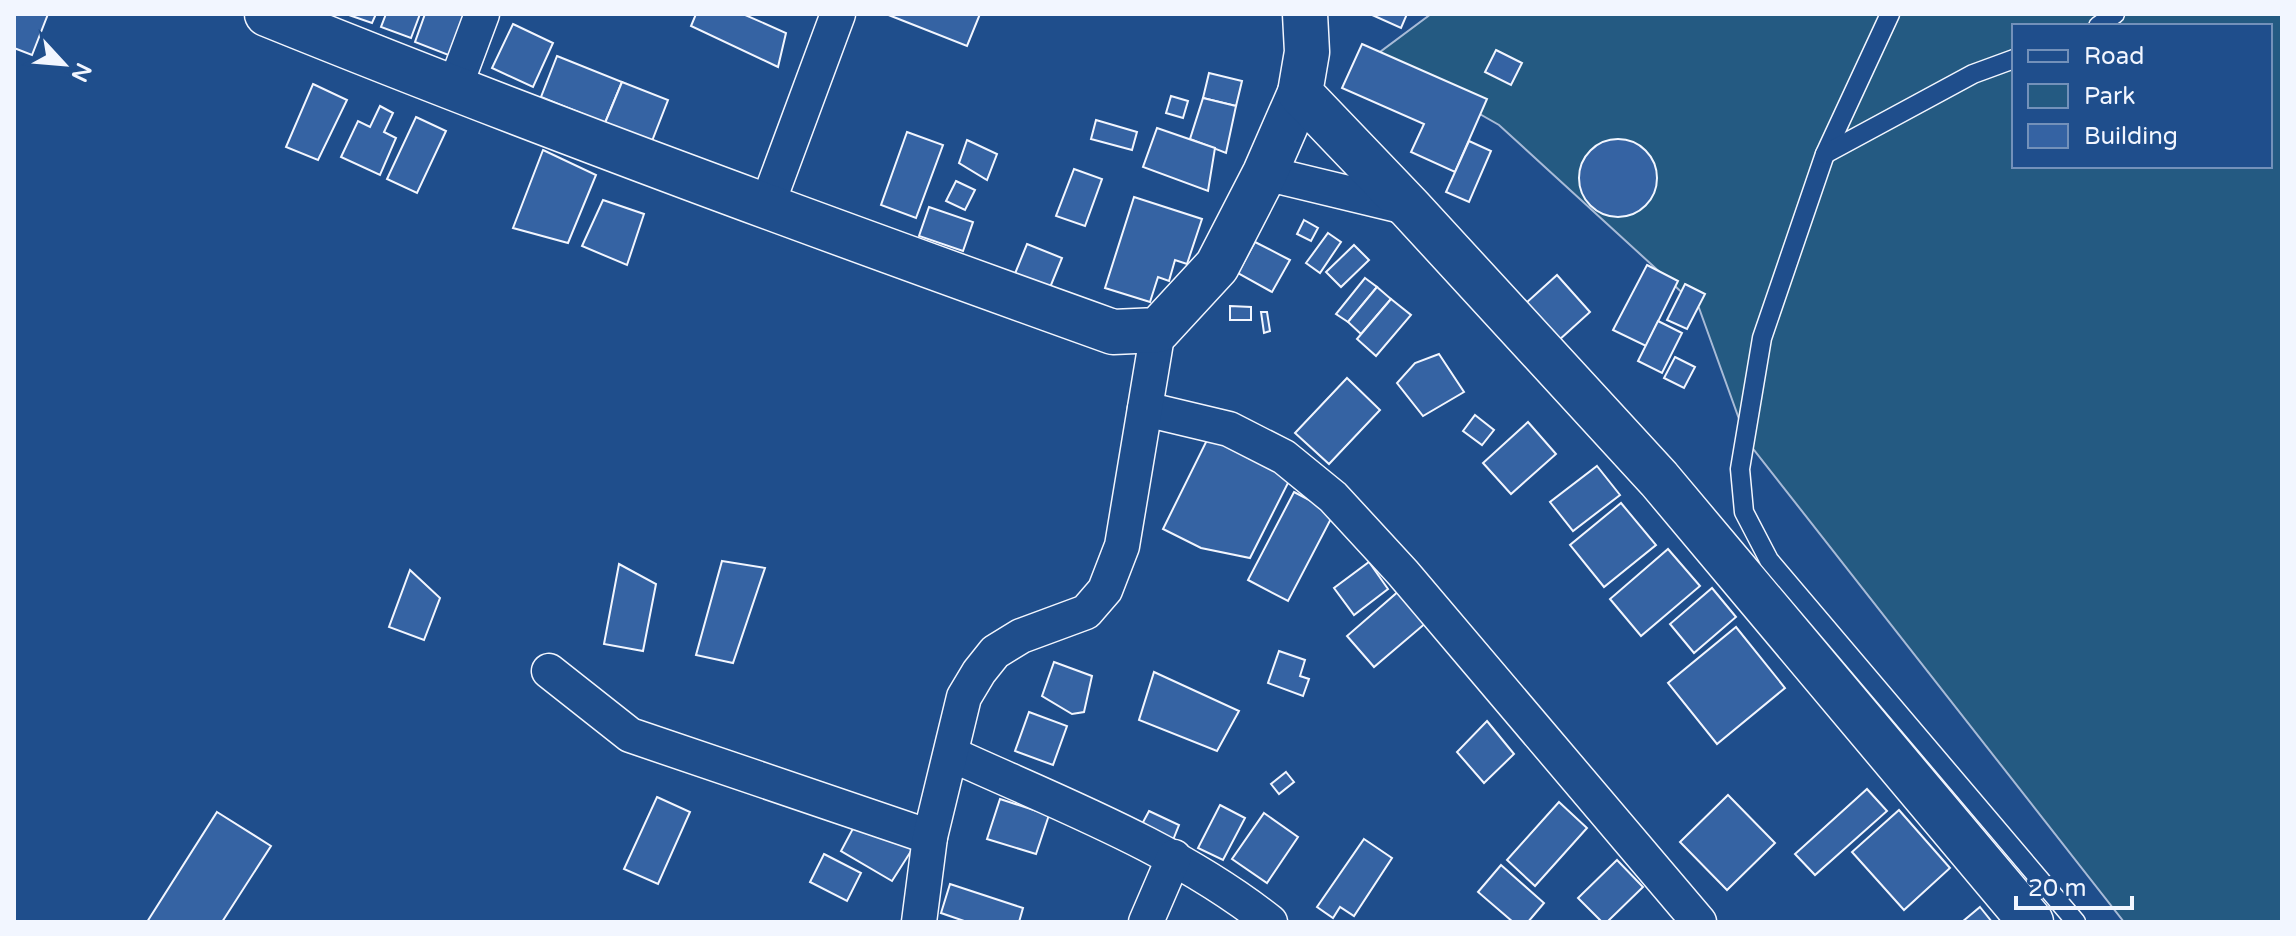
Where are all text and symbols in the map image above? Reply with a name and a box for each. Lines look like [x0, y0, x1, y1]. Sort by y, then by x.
north arrow [24, 24, 104, 104]
legend [2012, 24, 2272, 168]
text: Road [2084, 42, 2144, 71]
text: N [66, 59, 97, 86]
text: Park [2084, 82, 2135, 111]
text: Building [2084, 122, 2178, 151]
scale bar [2016, 860, 2132, 910]
text: 20 m [2028, 874, 2086, 903]

